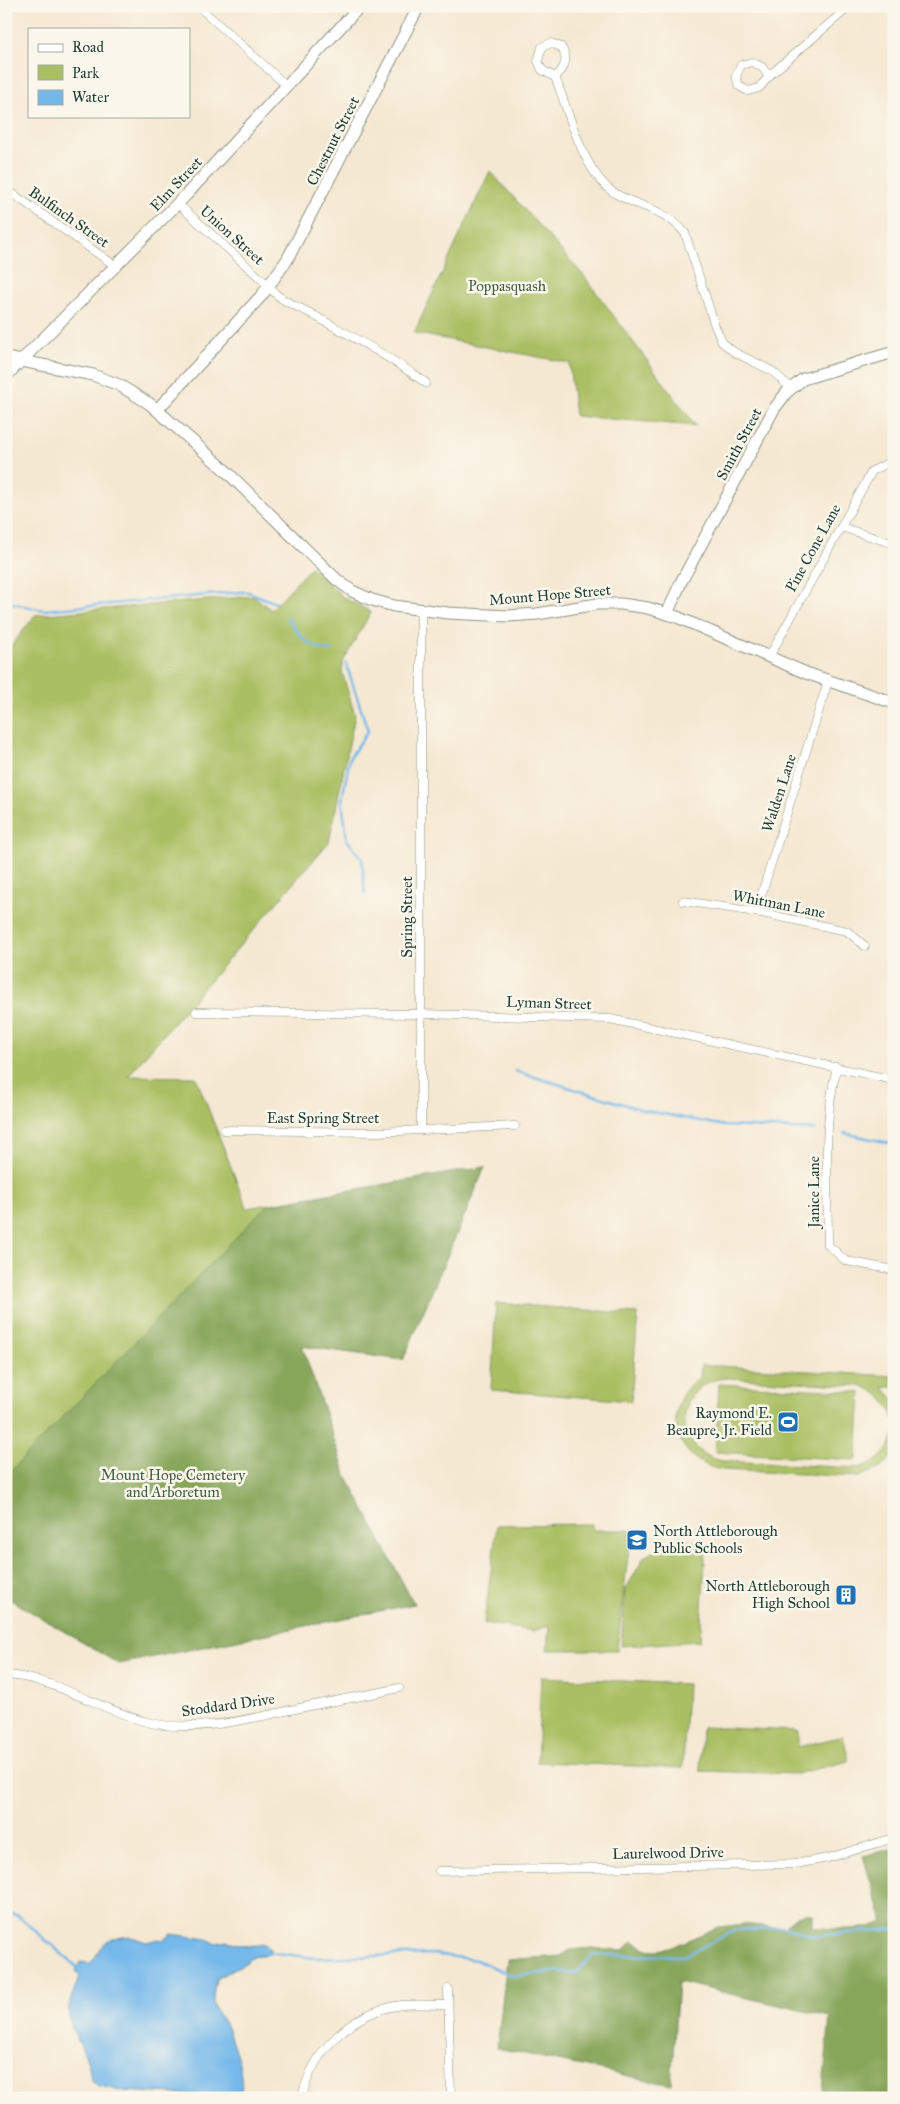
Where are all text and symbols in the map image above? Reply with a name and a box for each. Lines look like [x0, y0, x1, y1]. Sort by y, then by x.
legend [28, 28, 190, 118]
text: Road [72, 38, 104, 56]
text: Park [72, 64, 99, 82]
text: Water [72, 88, 109, 106]
street label: Chestnut Street [303, 93, 363, 188]
street label: Elm Street [146, 153, 206, 215]
street label: Bulfinch Street [25, 183, 113, 252]
street label: Union Street [196, 202, 268, 269]
park label: Poppasquash [468, 277, 547, 296]
street label: Smith Street [712, 404, 766, 483]
street label: Pine Cone Lane [781, 501, 845, 595]
street label: Mount Hope Street [488, 581, 612, 609]
street label: Walden Lane [758, 752, 800, 834]
street label: Spring Street [398, 876, 416, 958]
street label: Whitman Lane [731, 886, 827, 922]
street label: Lyman Street [506, 993, 593, 1014]
street label: East Spring Street [267, 1109, 380, 1127]
street label: Janice Lane [805, 1156, 824, 1230]
place label: Raymond E. Beaupre, Jr. Field [666, 1404, 772, 1440]
sports icon: Raymond E. Beaupre, Jr. Field [776, 1410, 800, 1434]
park label: Mount Hope Cemetery and Arboretum [101, 1466, 246, 1501]
place label: North Attleborough Public Schools [653, 1522, 779, 1557]
school or university icon: North Attleborough Public Schools [625, 1528, 649, 1552]
place label: North Attleborough High School [705, 1577, 831, 1612]
building icon: North Attleborough High School [834, 1583, 858, 1607]
street label: Stoddard Drive [180, 1690, 276, 1720]
street label: Laurelwood Drive [612, 1843, 724, 1863]

